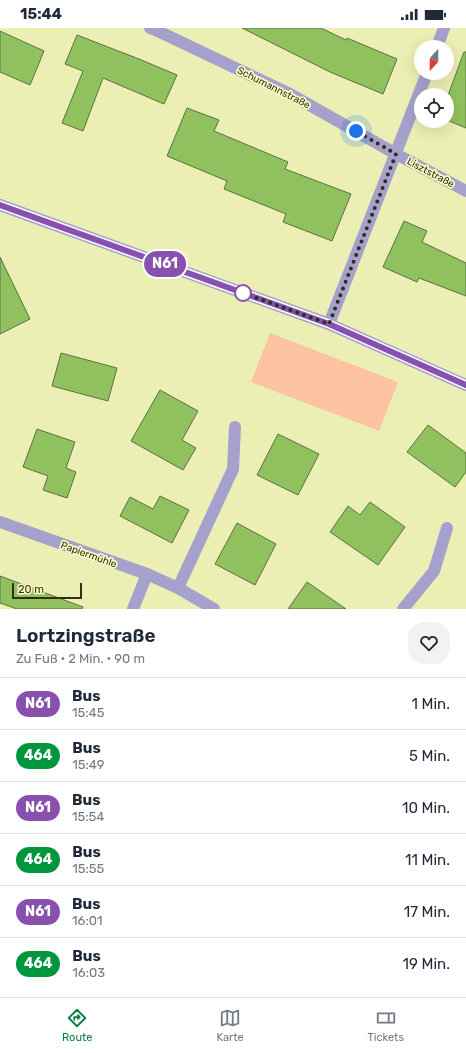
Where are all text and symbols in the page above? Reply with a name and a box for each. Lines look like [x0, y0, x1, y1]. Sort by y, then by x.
text: 15:44 [20, 5, 62, 23]
north arrow [414, 40, 454, 80]
map controls [414, 40, 454, 128]
street label: Schumannstraße [235, 64, 312, 112]
button: locate [414, 88, 454, 128]
your location [346, 121, 366, 141]
street label: Lisztstraße [405, 155, 457, 191]
line badge: N61 [142, 251, 188, 277]
text: N61 [152, 255, 178, 272]
unlabelled marker [234, 284, 252, 302]
street label: Papiermühle [59, 539, 119, 571]
scale bar [12, 581, 82, 600]
text: 20 m [18, 583, 44, 596]
button: heart [408, 622, 450, 664]
text: Lortzingstraße [16, 624, 156, 647]
text: Zu Fuß · 2 Min. · 90 m [16, 651, 145, 666]
text: Bus [72, 687, 100, 705]
text: N61 [25, 695, 51, 712]
text: 1 Min. [411, 695, 450, 713]
text: 15:45 [72, 705, 104, 720]
text: Bus [72, 739, 101, 757]
text: 464 [24, 747, 52, 764]
text: 5 Min. [409, 747, 450, 765]
text: 15:49 [72, 757, 105, 772]
text: Bus [72, 791, 100, 809]
text: N61 [25, 799, 51, 816]
text: 10 Min. [402, 799, 450, 817]
text: 15:54 [72, 809, 104, 824]
text: Bus [72, 843, 101, 861]
text: 464 [24, 851, 52, 868]
text: 11 Min. [405, 851, 450, 869]
text: 15:55 [72, 861, 104, 876]
text: Bus [72, 895, 100, 913]
text: N61 [25, 903, 51, 920]
text: 17 Min. [404, 903, 450, 921]
text: 16:01 [72, 913, 103, 928]
text: Bus [72, 947, 101, 965]
text: 464 [24, 955, 52, 972]
text: 19 Min. [403, 955, 450, 973]
text: 16:03 [72, 965, 105, 980]
tab: Route [62, 1007, 92, 1044]
tab: Karte [216, 1007, 244, 1044]
tab: Tickets [368, 1007, 404, 1044]

